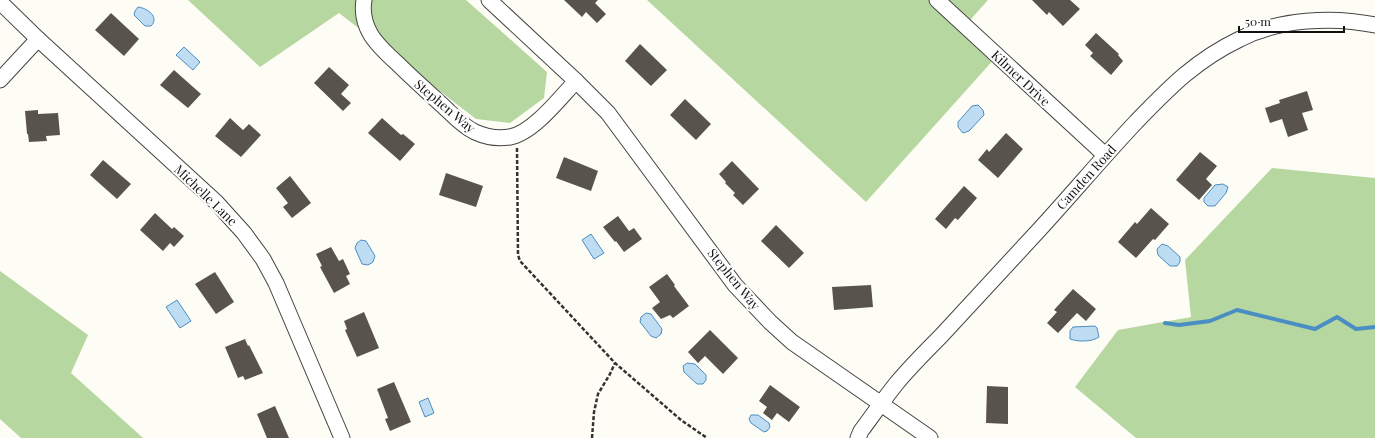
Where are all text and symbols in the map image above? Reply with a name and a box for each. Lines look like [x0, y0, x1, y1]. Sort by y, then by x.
scale bar [1239, 8, 1344, 34]
text: 50 m [1245, 13, 1271, 29]
street label: Kilmer Drive [988, 46, 1055, 110]
street label: Stephen Way [411, 75, 480, 136]
street label: Camden Road [1052, 140, 1120, 213]
street label: Michelle Lane [171, 160, 242, 229]
street label: Stephen Way [704, 244, 765, 313]

